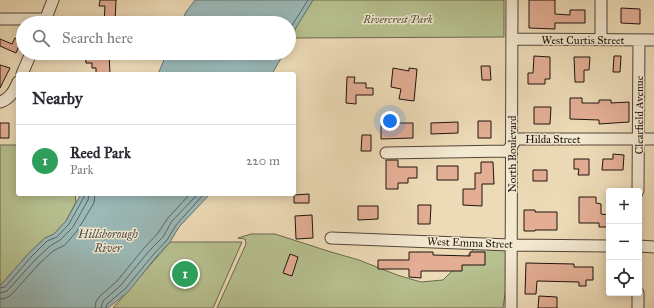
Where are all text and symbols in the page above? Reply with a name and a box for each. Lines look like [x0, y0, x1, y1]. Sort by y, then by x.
park label: Rivercrest Park [362, 13, 433, 26]
search box [16, 16, 296, 60]
icon: search [30, 27, 52, 49]
text: Search here [62, 29, 133, 47]
street label: West Curtis Street [542, 34, 625, 47]
street label: Clearfield Avenue [633, 75, 646, 154]
text: Nearby [32, 88, 83, 109]
your location [380, 111, 400, 131]
street label: North Boulevard [506, 115, 519, 192]
street label: Hilda Street [525, 133, 581, 146]
text: Reed Park [70, 144, 131, 162]
text: 1 [42, 153, 48, 169]
text: 220 m [246, 153, 280, 169]
text: Park [70, 162, 94, 178]
map controls [606, 188, 642, 296]
button: + [606, 188, 642, 224]
button: − [606, 224, 642, 260]
water label: Hillsborough River [77, 227, 138, 255]
street label: West Emma Street [427, 235, 513, 251]
pin: 1 [172, 259, 198, 289]
button: locate [606, 260, 642, 296]

